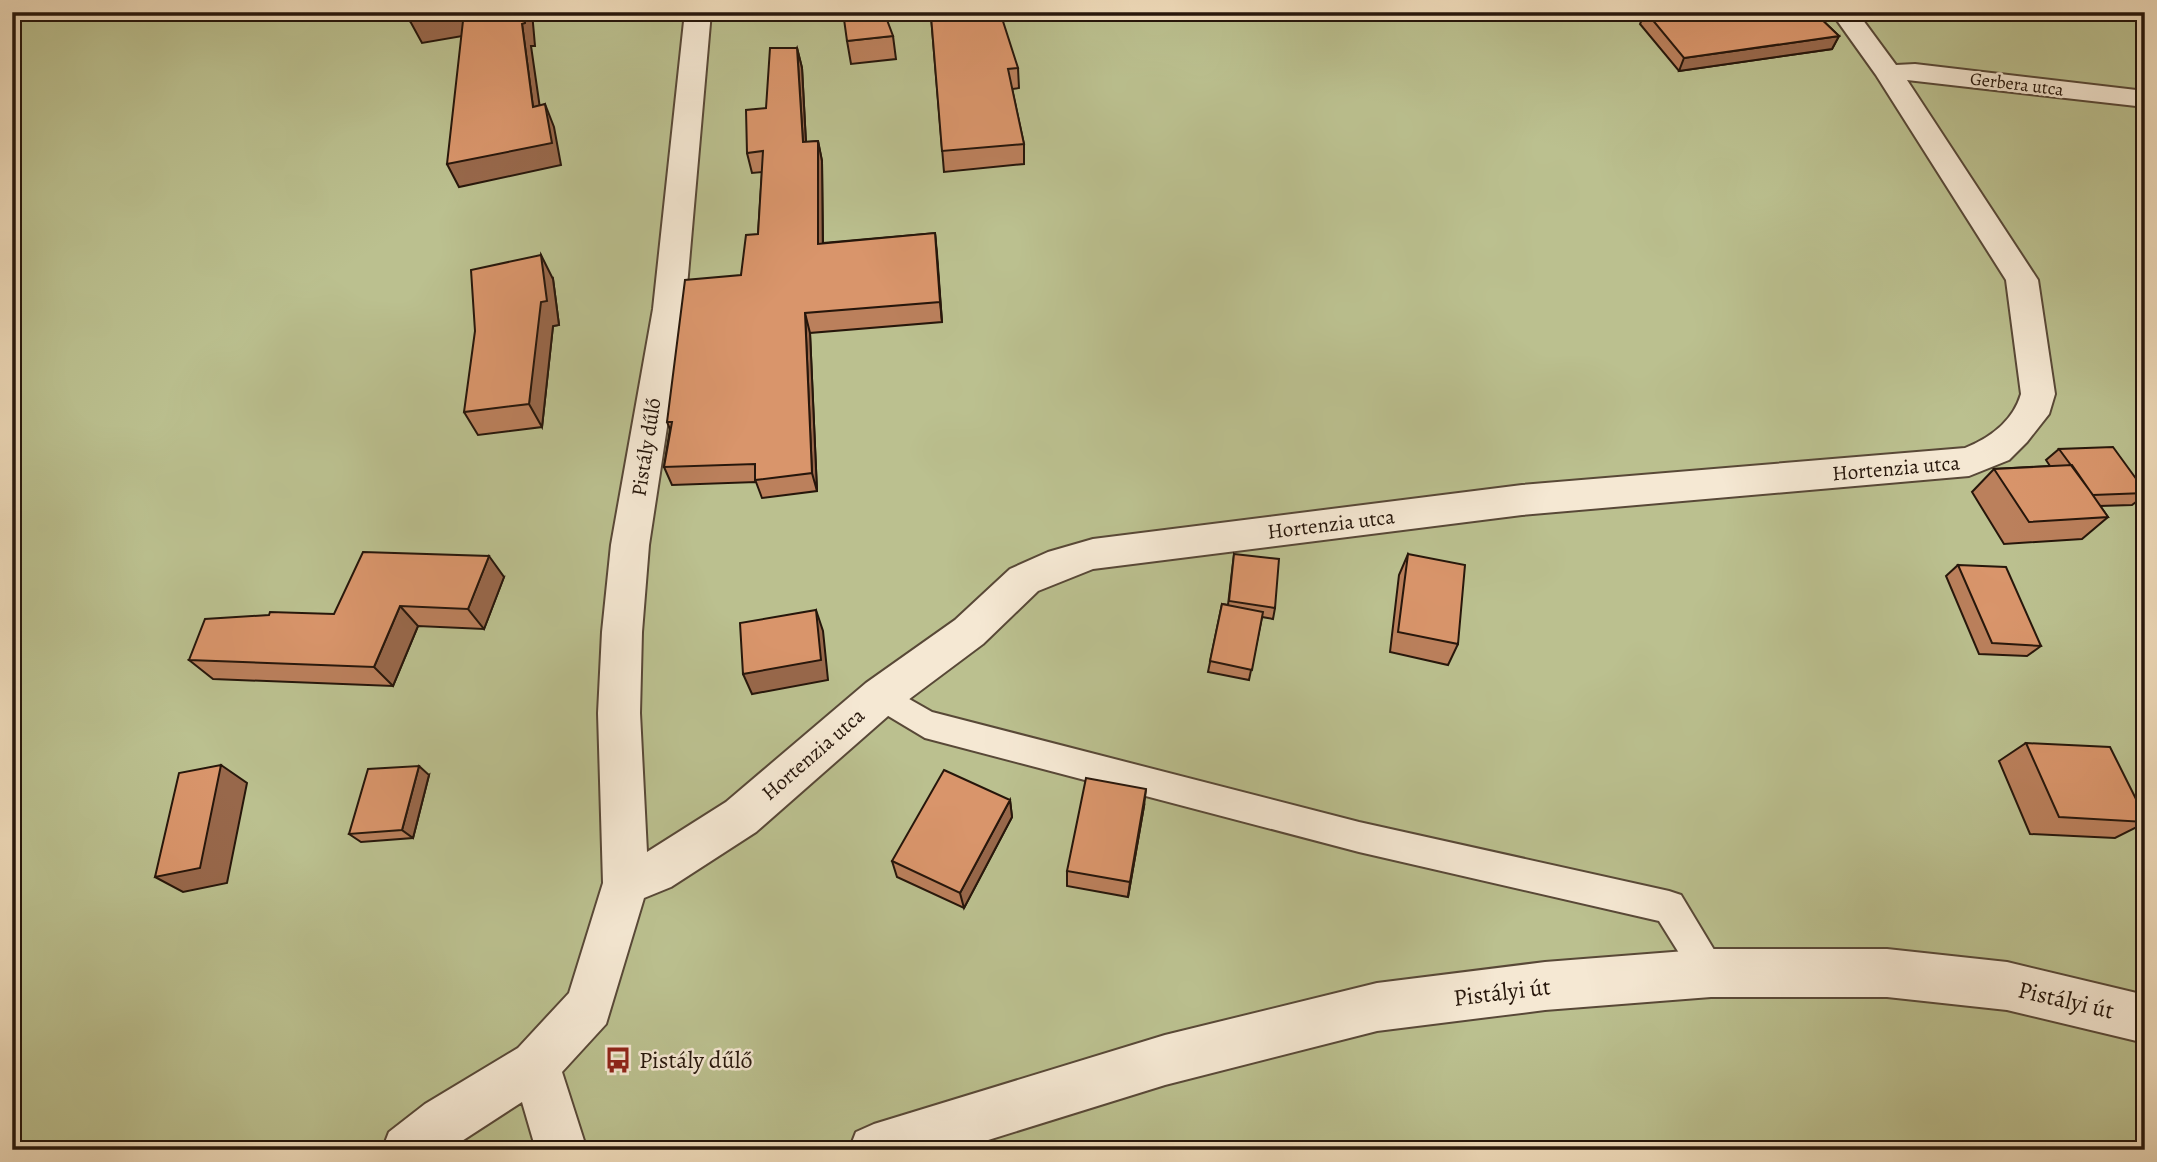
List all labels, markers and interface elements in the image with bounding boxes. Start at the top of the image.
street label: Gerbera utca [1969,66,2066,102]
street label: Pistály dűlő [624,396,668,498]
street label: Hortenzia utca [1831,448,1961,488]
street label: Hortenzia utca [1266,502,1396,546]
street label: Hortenzia utca [755,701,871,807]
street label: Pistályi út [1452,970,1552,1014]
street label: Pistályi út [2015,973,2117,1027]
place label: Pistály dűlő [639,1044,753,1076]
bus stop icon: Pistály dűlő [603,1045,633,1075]

